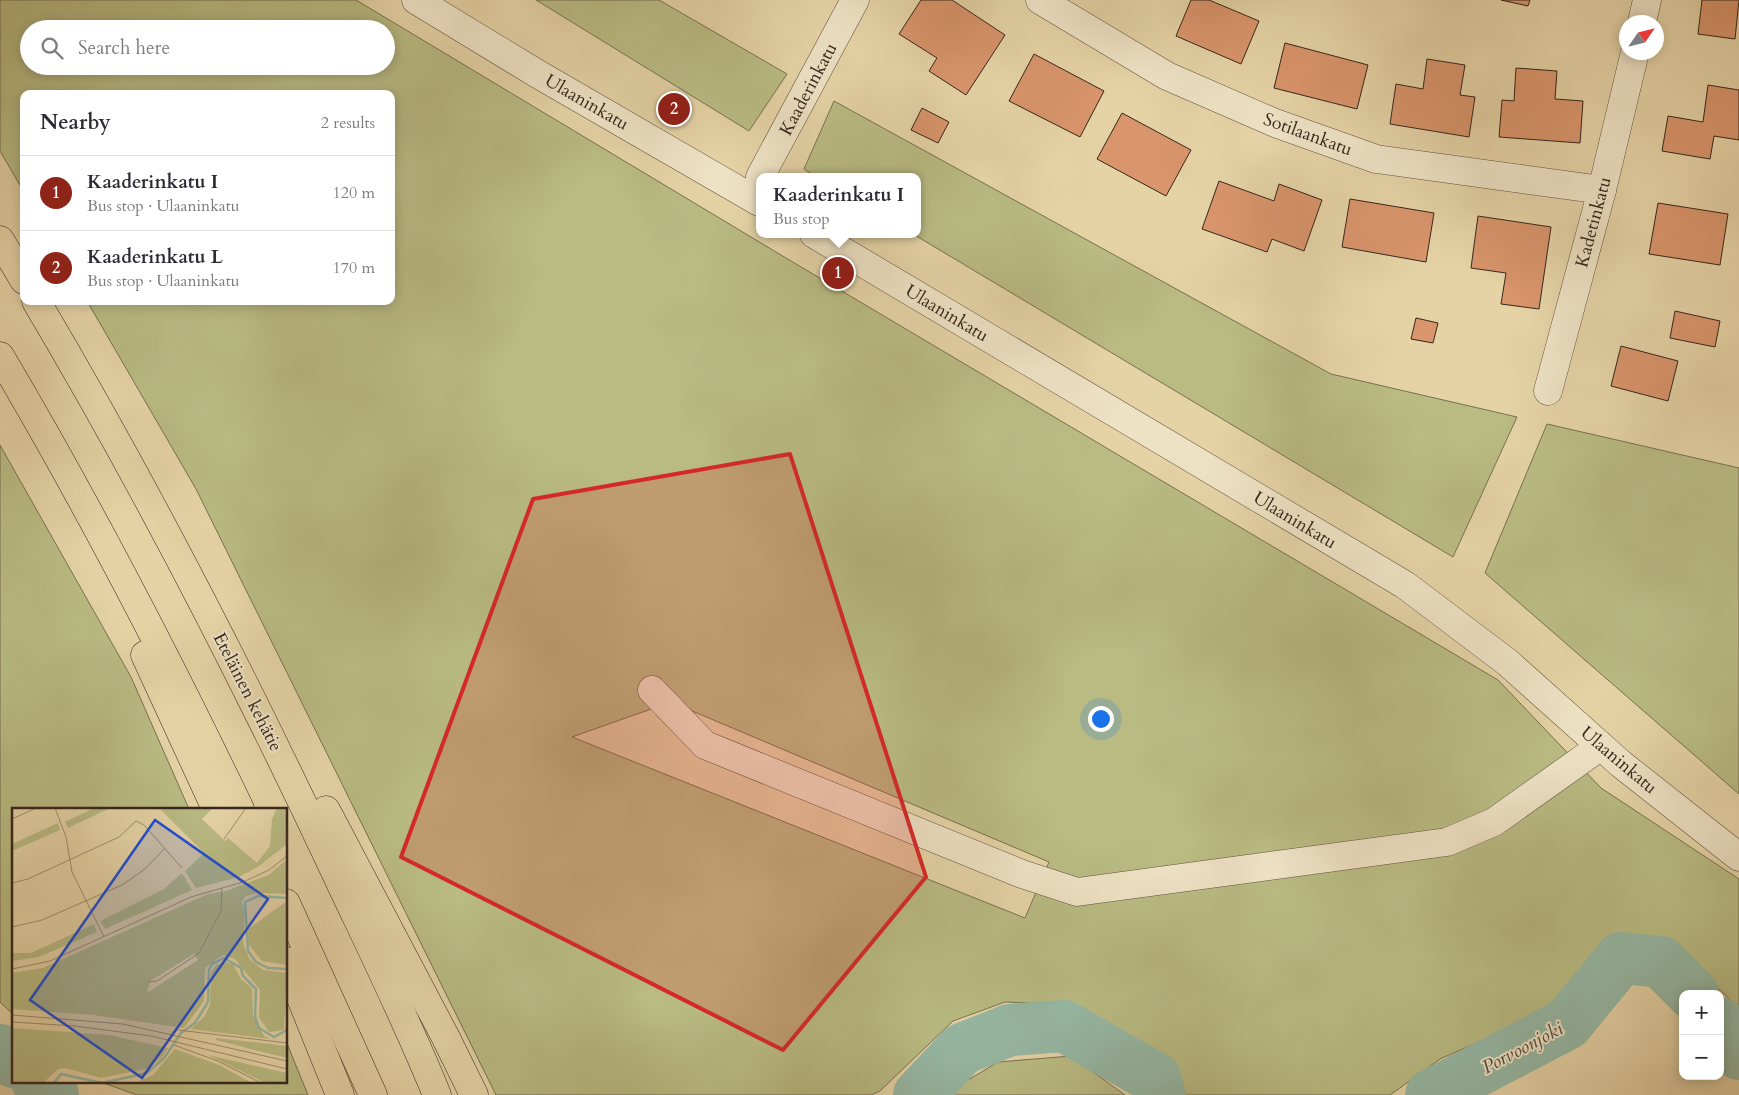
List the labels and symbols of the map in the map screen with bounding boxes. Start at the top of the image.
north arrow [1619,15,1664,60]
street label: Kaaderinkatu [774,38,843,140]
street label: Ulaaninkatu [540,68,634,137]
pin: 2 [658,90,690,128]
street label: Sotilaankatu [1260,107,1356,162]
street label: Kadetinkatu [1569,174,1618,270]
pin: 1 [822,254,854,292]
street label: Ulaaninkatu [900,279,993,348]
street label: Ulaaninkatu [1248,486,1341,555]
street label: Eteläinen kehätie [207,628,288,756]
your location [1088,706,1114,732]
street label: Ulaaninkatu [1575,721,1663,800]
inset map [12,808,288,1082]
water label: Porvoonjoki [1477,1015,1568,1080]

